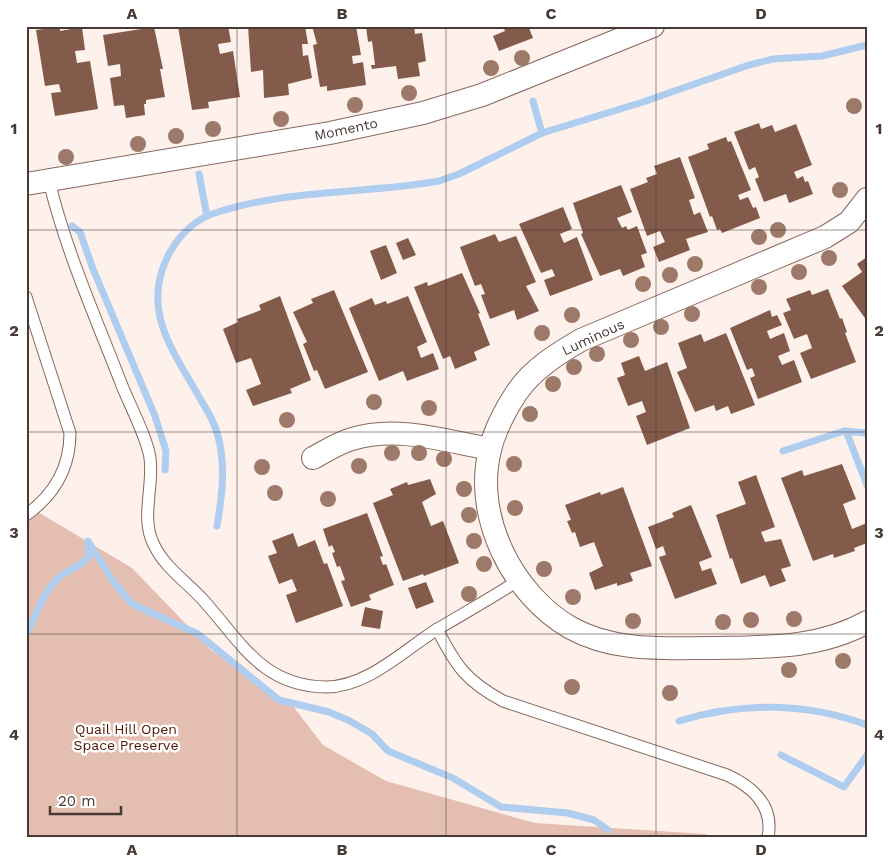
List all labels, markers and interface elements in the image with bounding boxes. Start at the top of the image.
text: A [127,4,138,23]
text: B [337,4,348,23]
text: C [546,4,557,23]
text: D [755,4,767,23]
street label: Momento [313,114,379,144]
text: 1 [11,119,17,138]
text: 1 [876,119,882,138]
street label: Luminous [559,316,627,358]
text: 2 [9,321,19,340]
text: 2 [874,321,884,340]
text: 3 [9,523,19,542]
text: 3 [874,523,884,542]
park label: Quail Hill Open Space Preserve [74,721,178,753]
text: 4 [9,725,19,744]
text: 4 [874,725,884,744]
scale bar [50,783,121,815]
text: 20 m [58,792,96,810]
text: A [127,840,138,859]
text: B [337,840,348,859]
text: C [546,840,557,859]
text: D [755,840,767,859]

